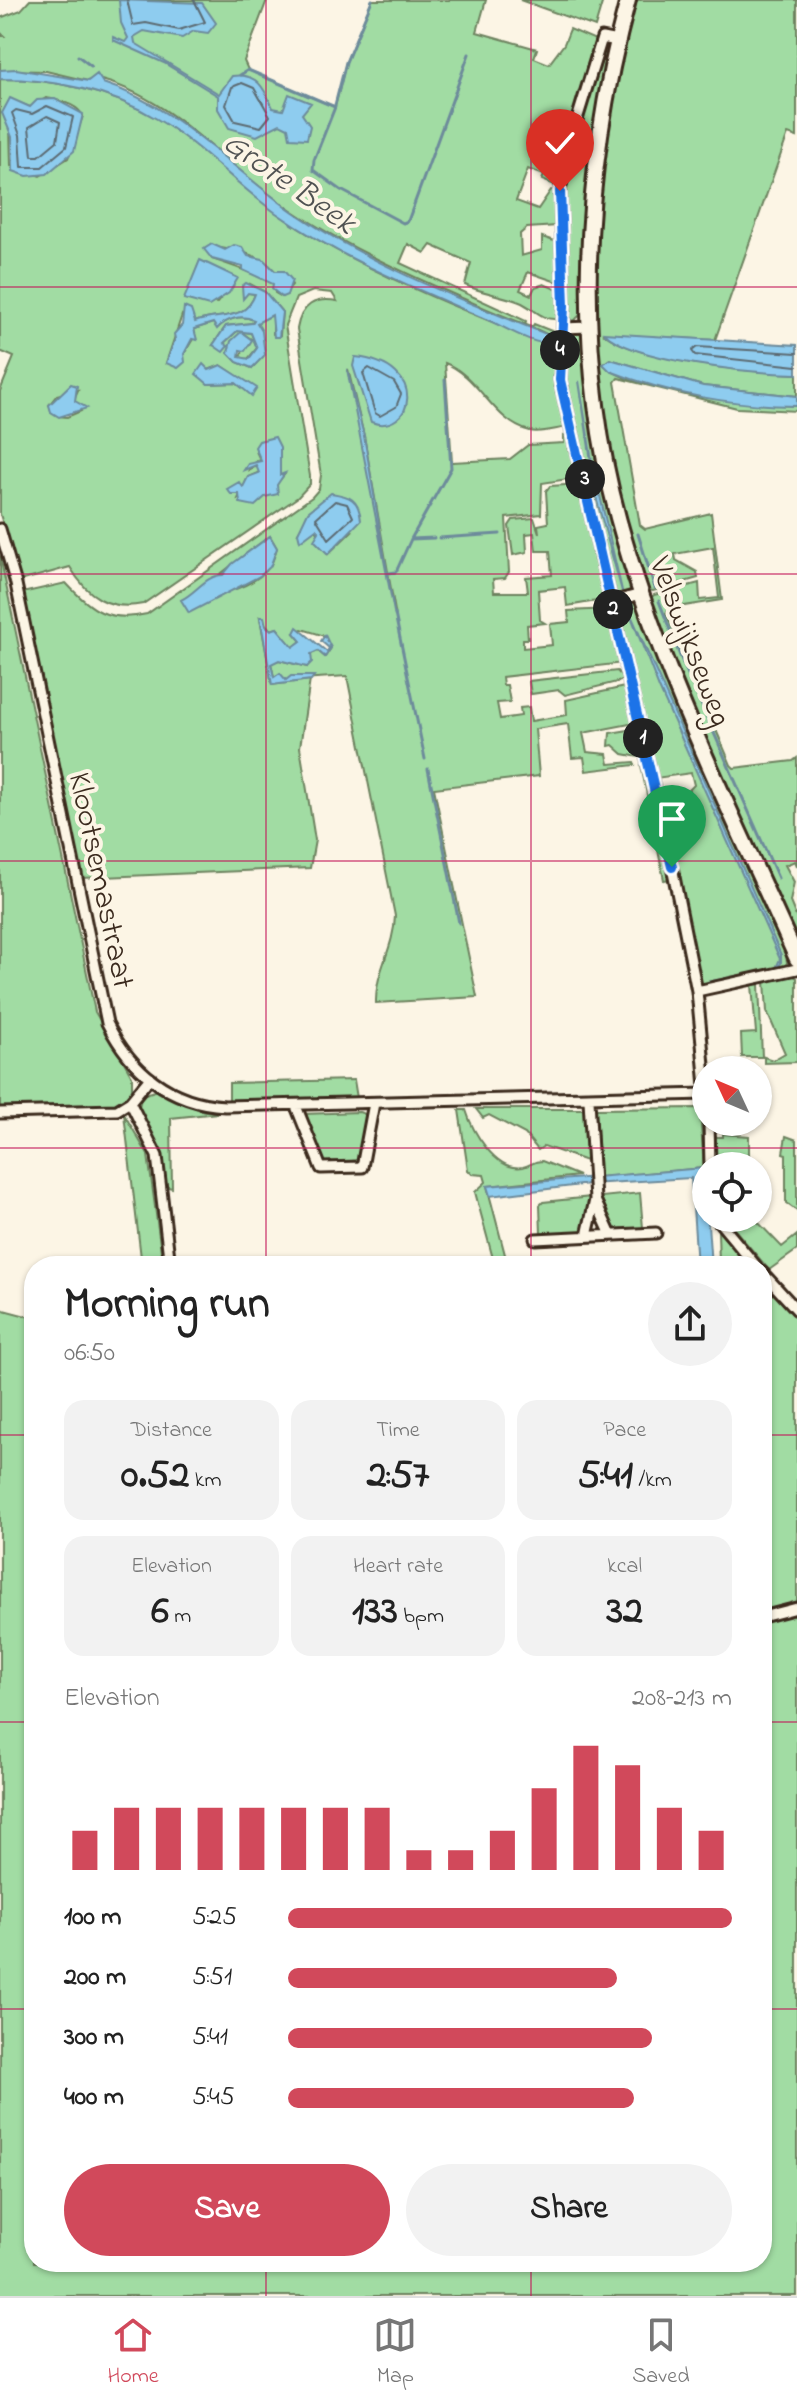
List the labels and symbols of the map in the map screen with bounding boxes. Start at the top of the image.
pin [526,109,594,191]
water label: Grote Beek [212,120,367,250]
pin: 4 [540,330,580,370]
pin: 3 [565,459,605,499]
street label: Velswijkseweg [634,550,743,734]
pin: 2 [593,589,633,629]
pin: 1 [623,718,663,758]
street label: Klootsemastraat [54,768,145,993]
pin [638,785,706,867]
north arrow [692,1056,772,1136]

